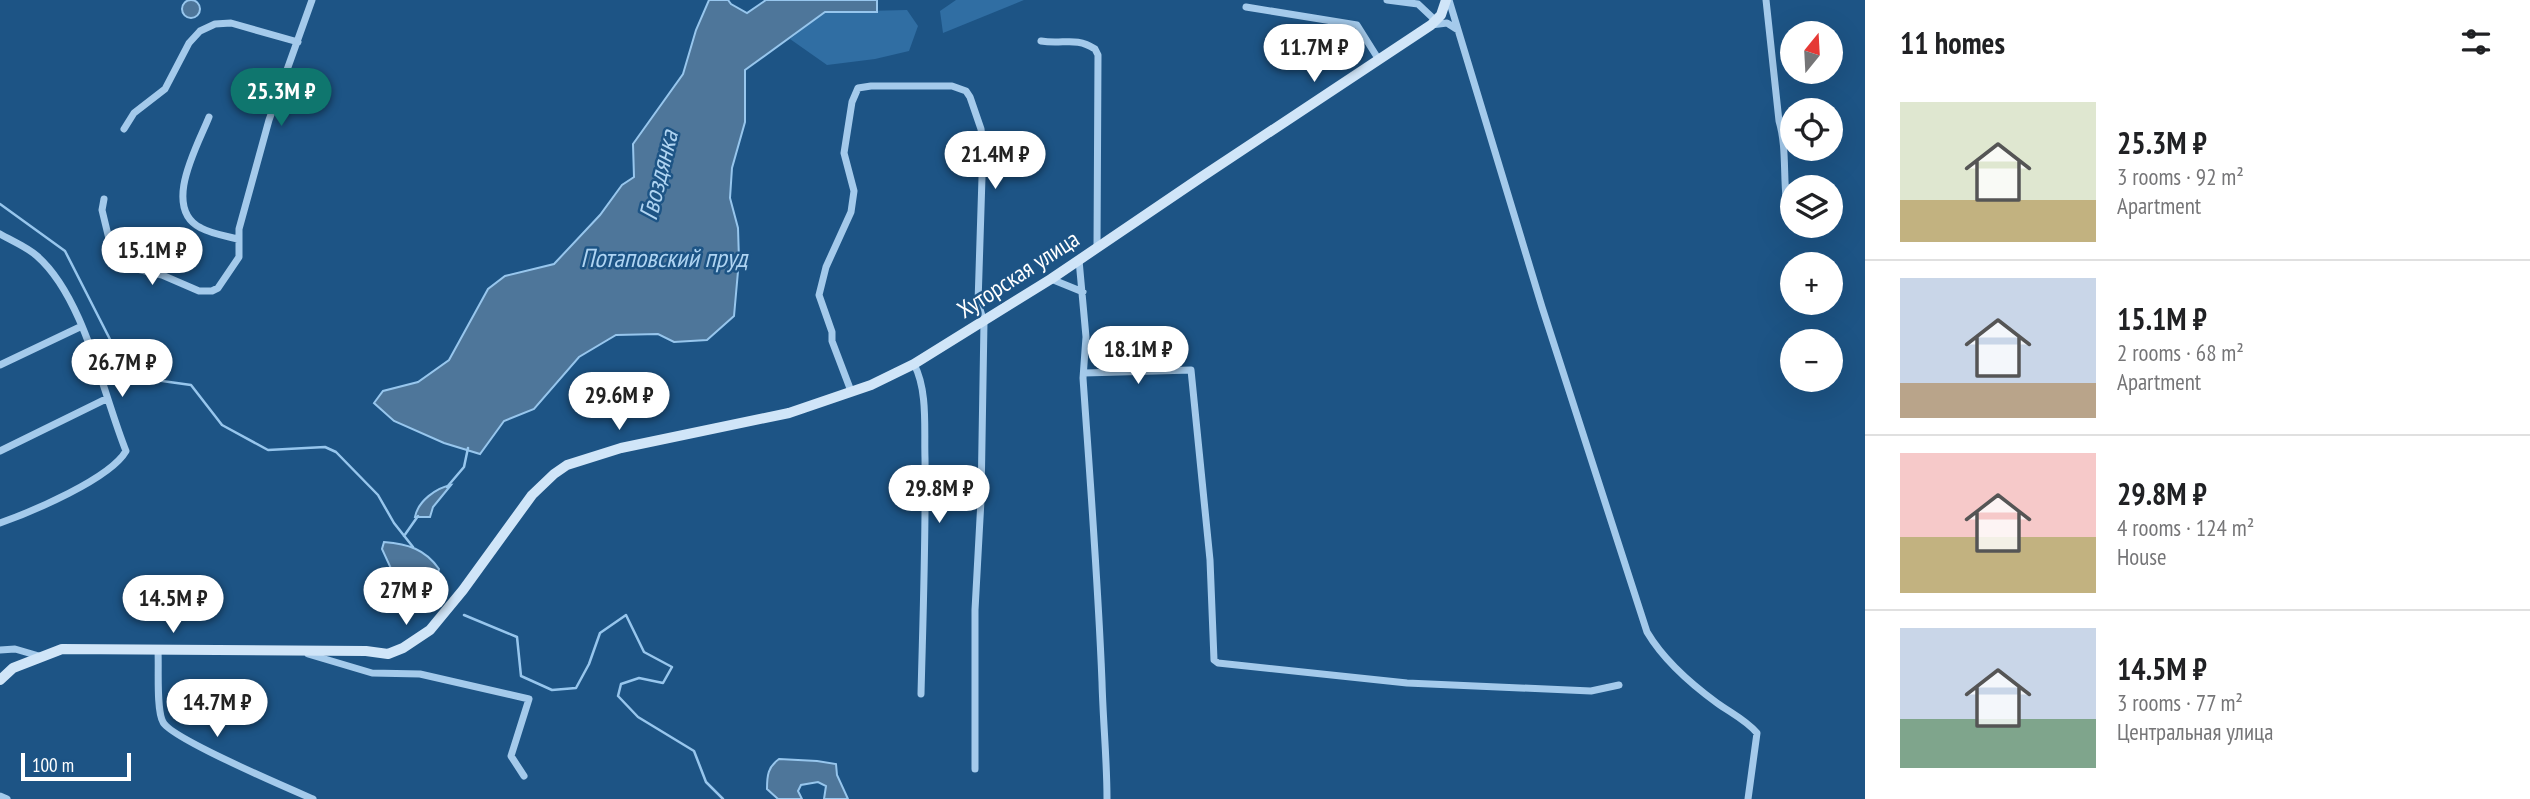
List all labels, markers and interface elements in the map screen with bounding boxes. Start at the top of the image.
north arrow [1780,21,1843,84]
map controls [1780,21,1843,392]
text: 11 homes [1900,23,2005,62]
icon: filters [2457,23,2495,61]
pin: 11.7M ₽ [1249,24,1379,84]
text: 11.7M ₽ [1280,32,1348,61]
pin: 25.3M ₽ [216,68,346,128]
text: 25.3M ₽ [247,76,315,105]
button: locate [1780,98,1843,161]
text: 25.3M ₽ [2117,123,2207,162]
water label: Гвоздянка [631,125,685,223]
icon: home [1956,130,2040,214]
pin: 21.4M ₽ [930,132,1060,191]
text: 21.4M ₽ [961,139,1029,168]
text: 3 rooms · 92 m² [2117,162,2244,191]
button: layers [1780,175,1843,238]
text: Apartment [2117,191,2201,220]
street label: Хуторская улица [951,223,1085,325]
pin: 15.1M ₽ [87,228,217,287]
text: 15.1M ₽ [118,235,186,264]
water label: Потаповский пруд [581,241,749,274]
button: + [1780,252,1843,315]
text: 15.1M ₽ [2117,299,2207,338]
icon: home [1956,306,2040,390]
pin: 18.1M ₽ [1073,326,1203,386]
button: − [1780,329,1843,392]
text: 18.1M ₽ [1104,334,1172,363]
text: 2 rooms · 68 m² [2117,338,2244,367]
pin: 26.7M ₽ [57,340,187,399]
text: 26.7M ₽ [88,347,156,376]
text: Apartment [2117,367,2201,396]
pin: 29.6M ₽ [554,372,684,432]
text: 29.6M ₽ [585,380,653,409]
pin: 29.8M ₽ [874,466,1004,525]
text: 29.8M ₽ [905,473,973,502]
text: 29.8M ₽ [2117,474,2207,513]
icon: home [1956,481,2040,565]
text: 4 rooms · 124 m² [2117,513,2254,542]
text: House [2117,542,2167,571]
pin: 27M ₽ [357,568,455,627]
text: 27M ₽ [380,575,432,604]
pin: 14.5M ₽ [108,576,238,635]
text: 14.5M ₽ [139,583,207,612]
text: 14.5M ₽ [2117,649,2207,688]
icon: home [1956,656,2040,740]
pin: 14.7M ₽ [152,680,282,739]
text: 14.7M ₽ [183,687,251,716]
text: 3 rooms · 77 m² [2117,688,2243,717]
text: Центральная улица [2117,717,2273,746]
scale bar [21,750,131,782]
text: 100 m [32,753,74,777]

